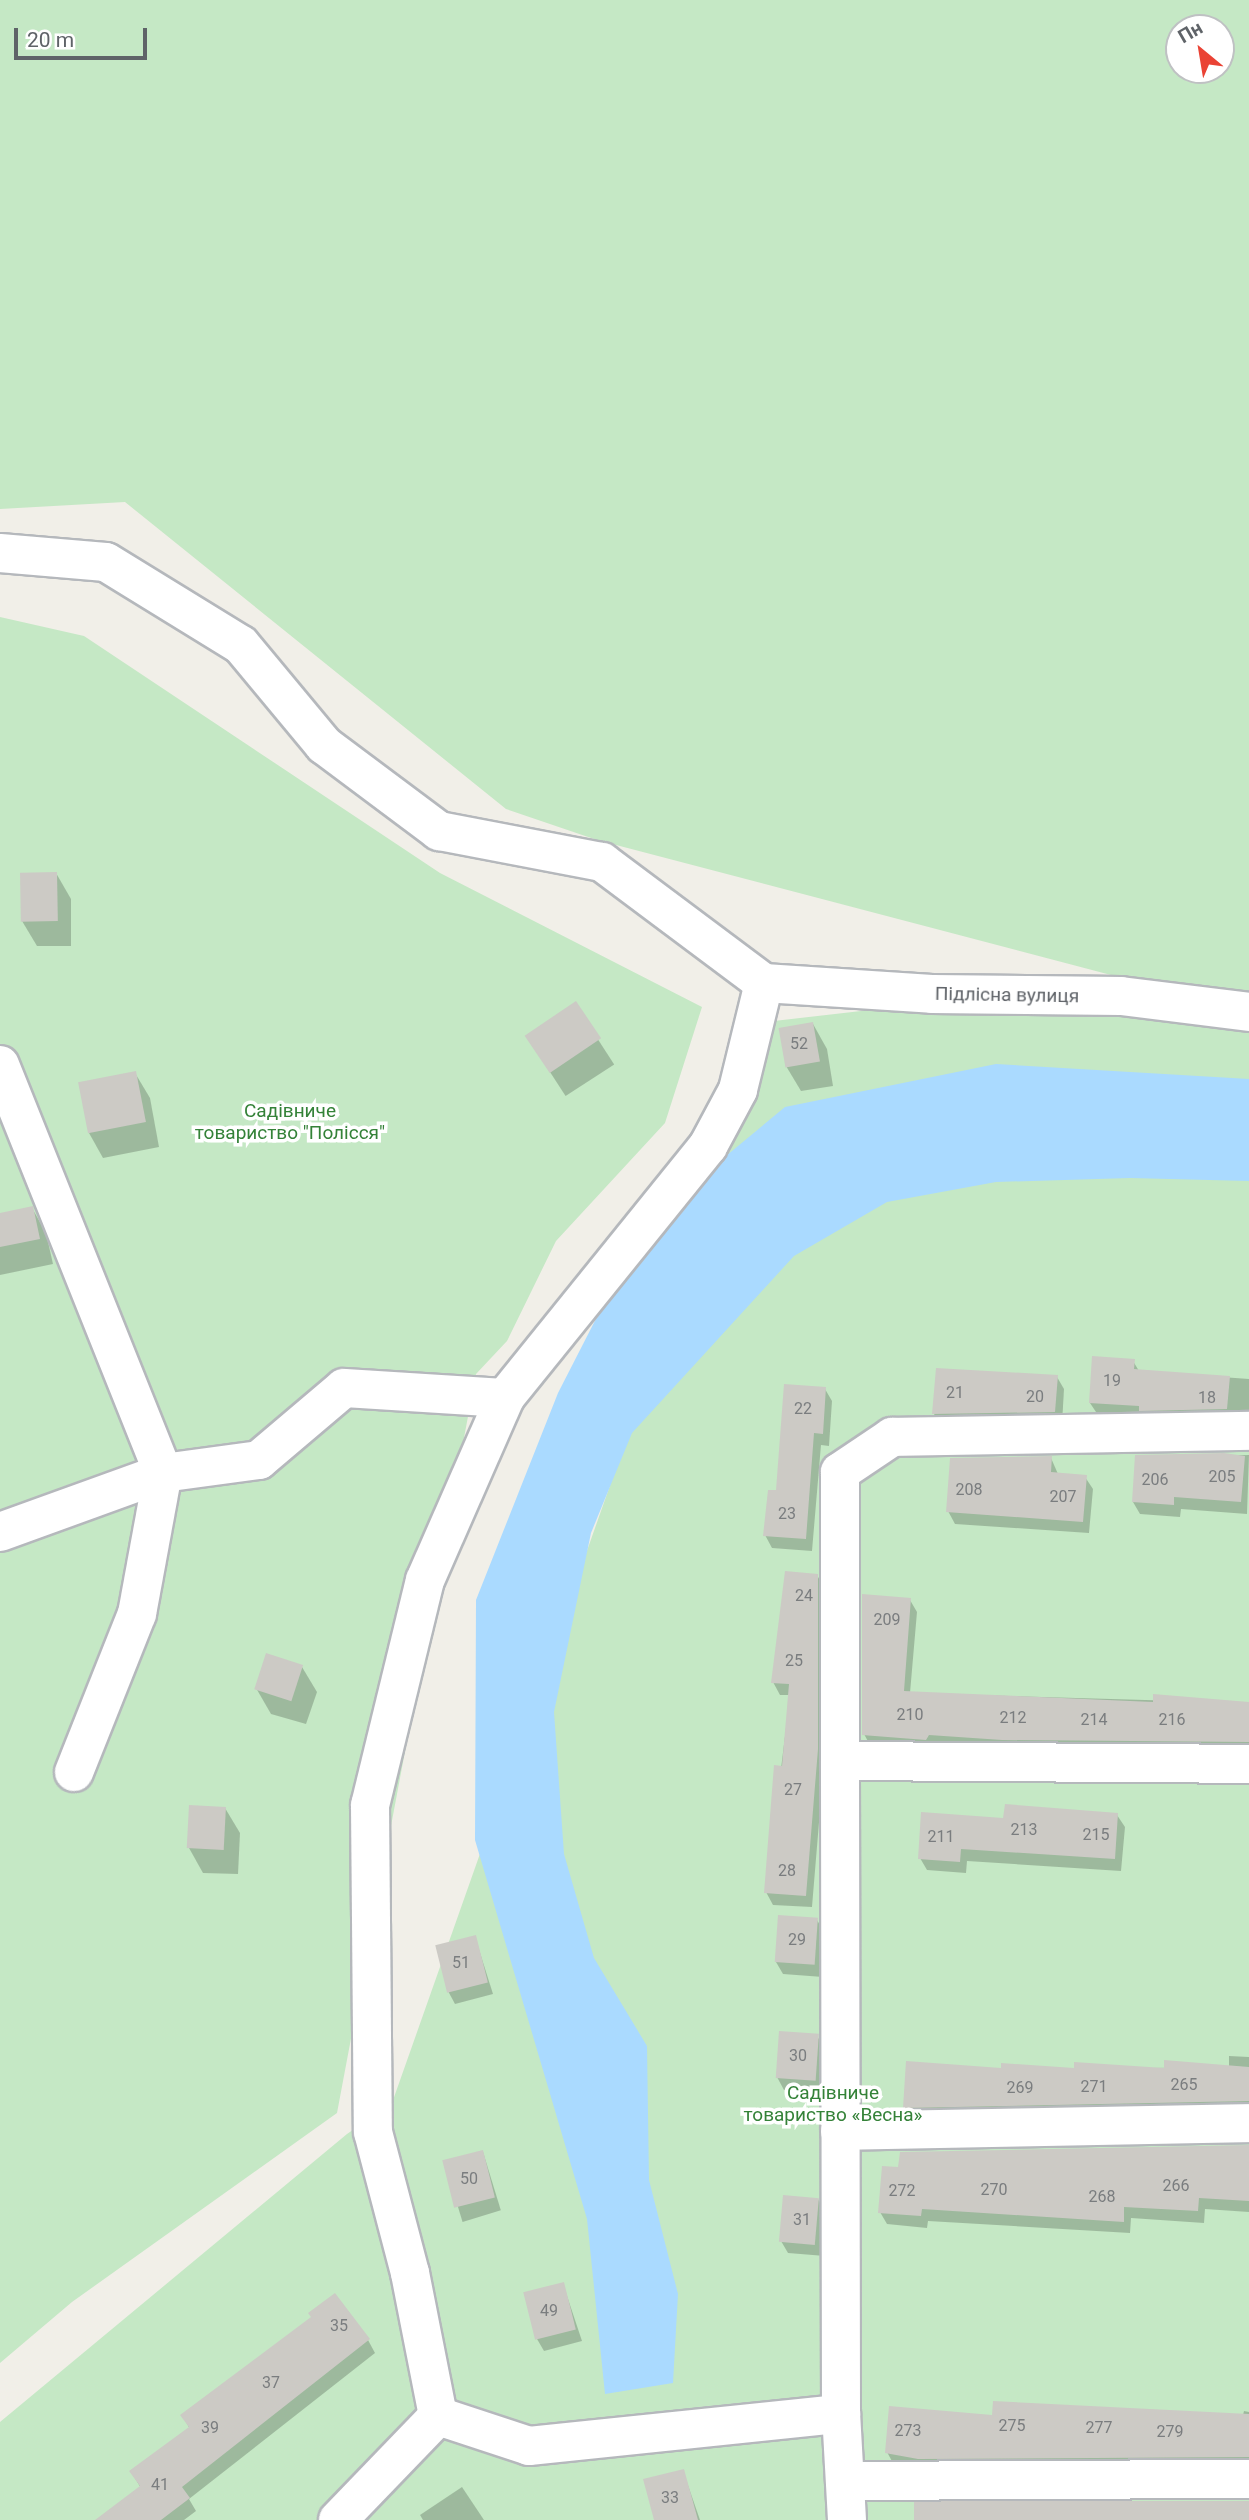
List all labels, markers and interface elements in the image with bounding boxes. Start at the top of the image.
scale bar [18,14,150,58]
north arrow [1165,14,1235,84]
text: Пн [1174,16,1206,48]
text: 20 m [27,28,74,52]
street label: Підлісна вулиця [935,982,1079,1008]
house number: 52 [790,1034,808,1054]
park label: Садівниче товариство "Полісся" [195,1100,385,1144]
house number: 19 [1103,1371,1121,1391]
house number: 21 [946,1383,964,1403]
house number: 20 [1026,1387,1044,1407]
house number: 18 [1198,1388,1216,1408]
house number: 22 [794,1399,812,1419]
house number: 205 [1209,1467,1235,1487]
house number: 206 [1142,1470,1168,1490]
house number: 208 [956,1480,982,1500]
house number: 207 [1050,1487,1076,1507]
house number: 23 [778,1504,796,1524]
house number: 24 [795,1586,813,1606]
house number: 209 [874,1610,900,1630]
house number: 25 [785,1651,803,1671]
house number: 210 [897,1705,923,1725]
house number: 212 [1000,1708,1026,1728]
house number: 214 [1081,1710,1107,1730]
house number: 216 [1159,1710,1185,1730]
house number: 27 [784,1780,802,1800]
house number: 213 [1011,1820,1037,1840]
house number: 215 [1083,1825,1109,1845]
house number: 211 [928,1827,954,1847]
house number: 28 [778,1861,796,1881]
house number: 29 [788,1930,806,1950]
house number: 51 [452,1953,470,1973]
house number: 30 [789,2046,807,2066]
house number: 265 [1171,2075,1197,2095]
house number: 271 [1081,2077,1107,2097]
house number: 269 [1007,2078,1033,2098]
park label: Садівниче товариство «Весна» [744,2082,922,2126]
house number: 50 [460,2169,478,2189]
house number: 266 [1163,2176,1189,2196]
house number: 270 [981,2180,1007,2200]
house number: 272 [889,2181,915,2201]
house number: 268 [1089,2187,1115,2207]
house number: 31 [793,2210,811,2230]
house number: 49 [540,2301,558,2321]
house number: 35 [330,2316,348,2336]
house number: 37 [262,2373,280,2393]
house number: 275 [999,2416,1025,2436]
house number: 39 [201,2418,219,2438]
house number: 277 [1086,2418,1112,2438]
house number: 273 [895,2421,921,2441]
house number: 279 [1157,2422,1183,2442]
house number: 41 [151,2475,169,2495]
house number: 33 [661,2488,679,2508]

